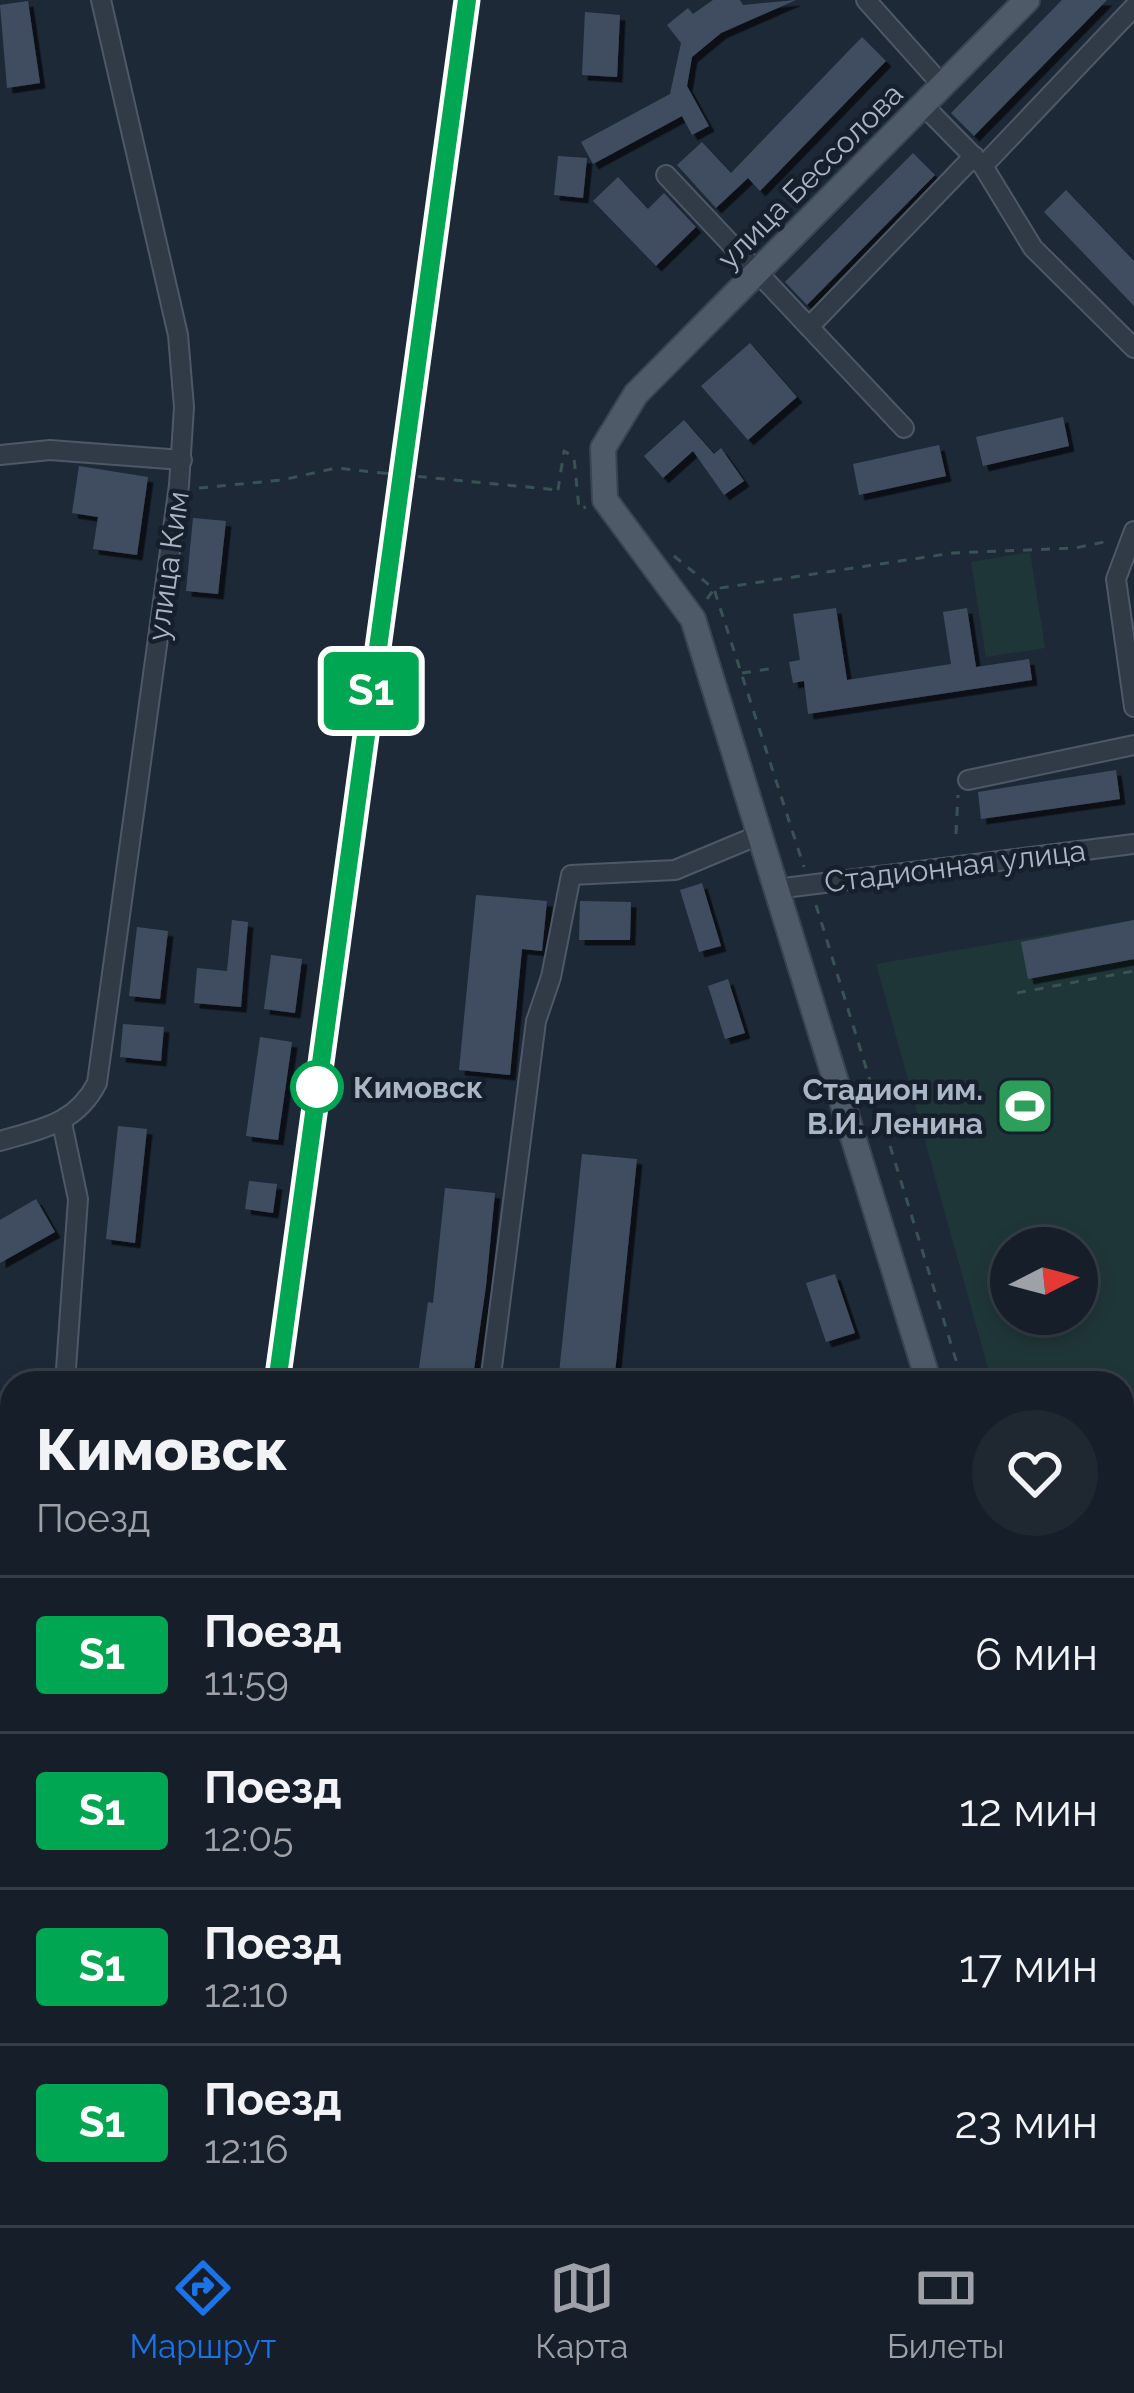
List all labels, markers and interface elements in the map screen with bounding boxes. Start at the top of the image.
street label: улица Бессолова [710,76,910,276]
street label: улица Ким [140,489,196,643]
line badge: S1 [317,652,425,730]
text: S1 [348,666,394,715]
street label: Стадионная улица [822,833,1088,899]
marker: Кимовск [292,1062,342,1112]
place label: Кимовск [353,1070,483,1105]
place label: Стадион им. В.И. Ленина [802,1072,983,1141]
sports icon: Стадион им. В.И. Ленина [994,1075,1056,1137]
north arrow [990,1227,1098,1335]
map controls [990,1227,1098,1335]
button: heart [972,1410,1098,1536]
text: Кимовск [36,1416,288,1483]
text: Поезд [36,1495,150,1541]
text: Поезд [204,1605,342,1658]
text: 6 мин [975,1628,1098,1681]
text: S1 [79,1630,125,1679]
text: 11:59 [204,1658,289,1704]
text: Поезд [204,1761,342,1814]
text: 12 мин [959,1784,1098,1837]
text: S1 [79,1786,125,1835]
text: 12:05 [204,1814,293,1860]
text: Поезд [204,1917,342,1970]
text: 17 мин [959,1940,1098,1993]
text: S1 [79,1942,125,1991]
text: 12:10 [204,1970,289,2016]
text: Поезд [204,2073,342,2126]
text: 23 мин [955,2096,1098,2149]
text: S1 [79,2098,125,2147]
text: 12:16 [204,2126,289,2172]
tab: Маршрут [129,2255,276,2366]
tab: Карта [535,2255,628,2366]
tab: Билеты [887,2255,1005,2366]

